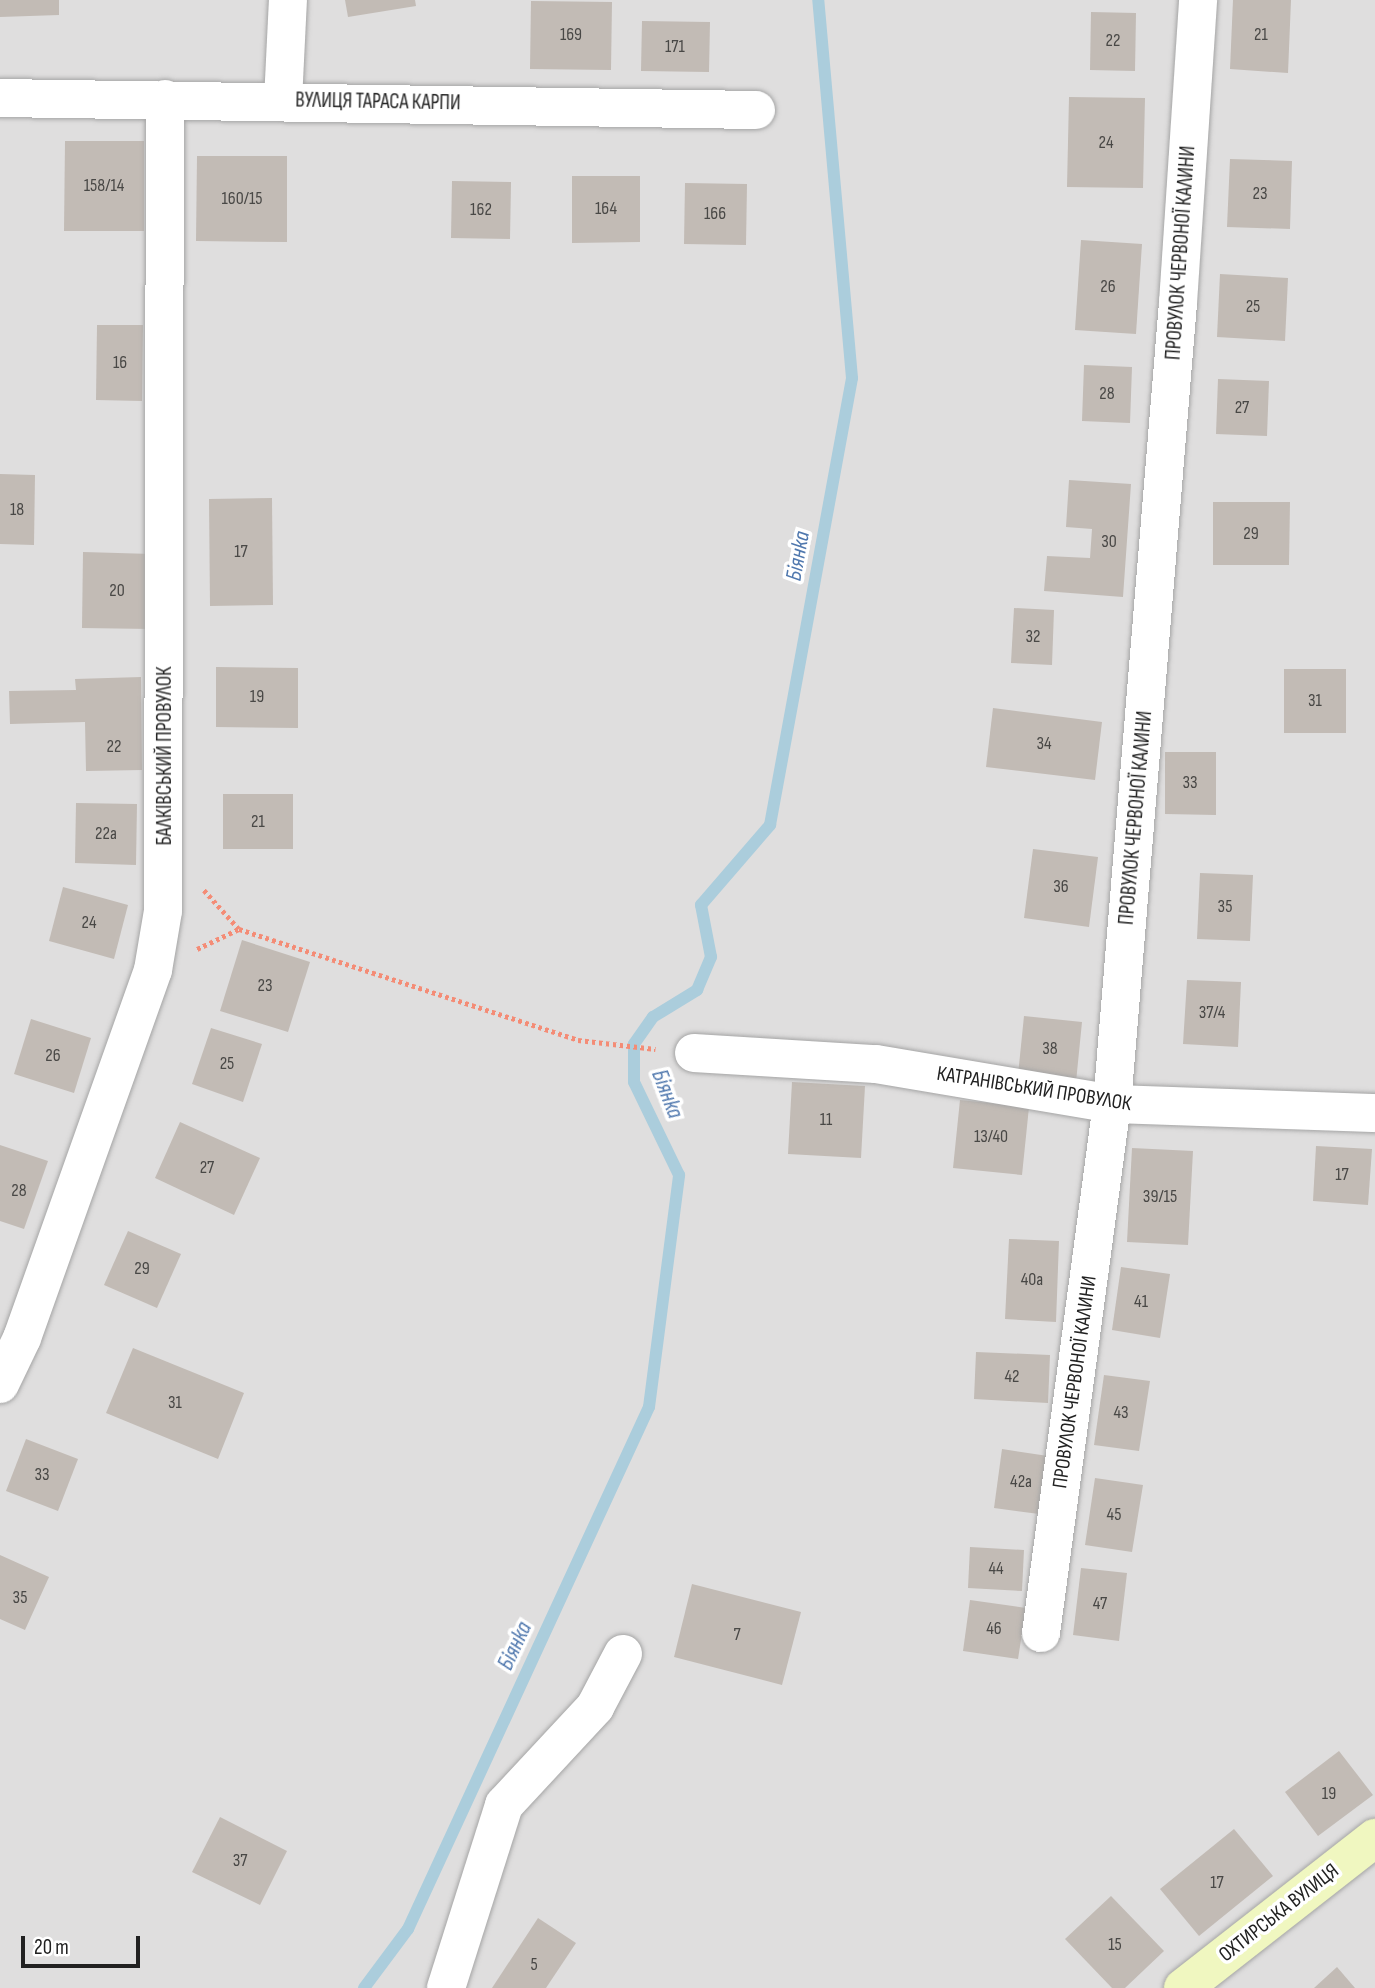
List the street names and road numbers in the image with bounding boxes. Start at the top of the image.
street label: ВУЛИЦЯ ТАРАСА КАРПИ [295,88,461,116]
street label: ПРОВУЛОК ЧЕРВОНОЇ КАЛИНИ [1161,145,1201,361]
street label: БАЛКІВСЬКИЙ ПРОВУЛОК [152,667,178,845]
street label: ПРОВУЛОК ЧЕРВОНОЇ КАЛИНИ [1114,710,1158,926]
street label: КАТРАНІВСЬКИЙ ПРОВУЛОК [935,1061,1133,1117]
street label: ПРОВУЛОК ЧЕРВОНОЇ КАЛИНИ [1048,1274,1102,1490]
street label: ОХТИРСЬКА ВУЛИЦЯ [1214,1858,1344,1968]

